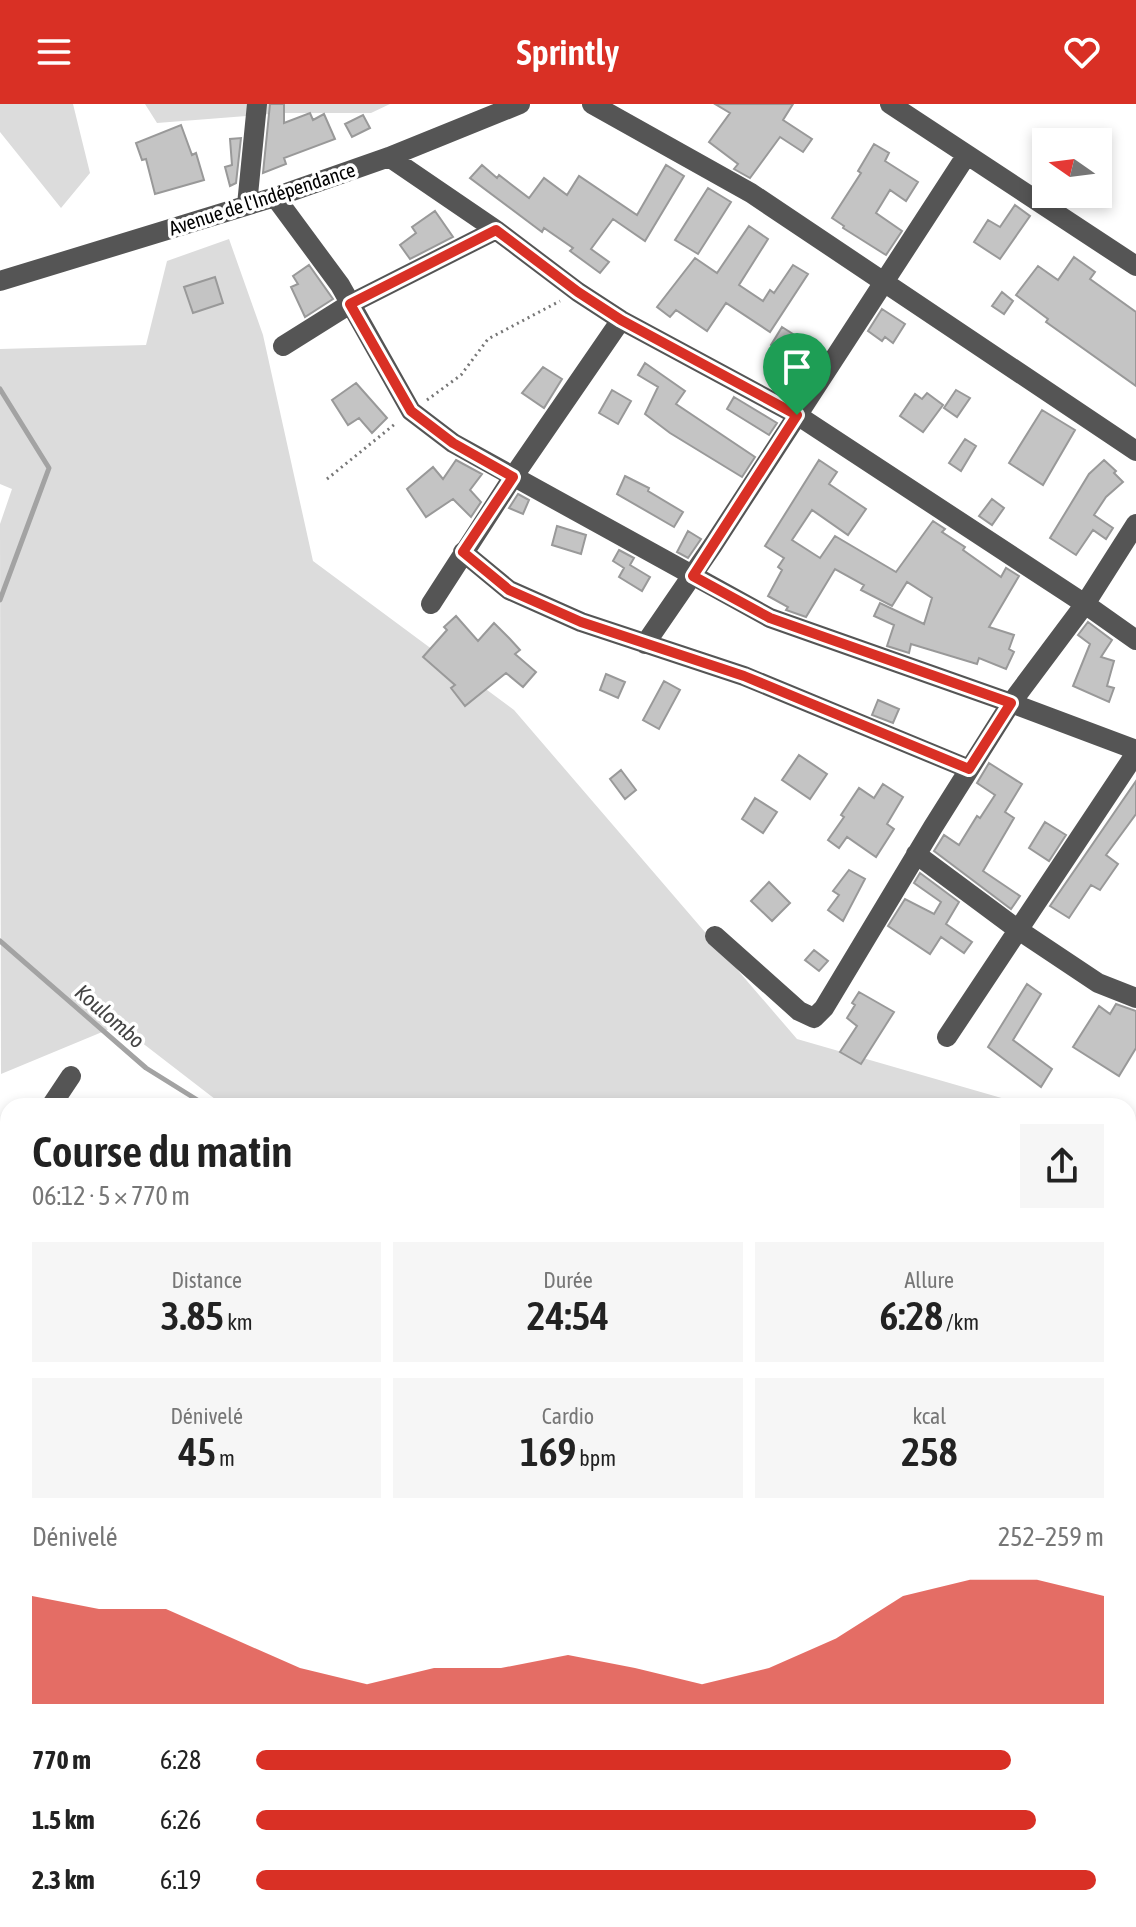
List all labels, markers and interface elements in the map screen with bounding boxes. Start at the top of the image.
icon: menu [32,30,76,74]
icon: heart [1060,30,1104,74]
text: Sprintly [517,31,619,73]
north arrow [1032,128,1112,208]
map controls [1032,128,1112,208]
street label: Avenue de l'Indépendance [166,158,358,240]
pin [763,333,831,415]
icon: arrive [775,345,819,389]
water label: Koulombo [70,979,150,1053]
button: share [1020,1124,1104,1208]
text: Course du matin [32,1126,293,1176]
text: 06:12 · 5 × 770 m [32,1181,190,1211]
text: Distance [171,1267,242,1293]
text: Durée [543,1267,593,1293]
text: Allure [905,1267,954,1293]
text: 3.85 [161,1293,224,1338]
text: 24:54 [527,1293,609,1338]
text: 6:28 [880,1293,943,1338]
text: km [224,1309,253,1335]
text: /km [943,1309,979,1335]
text: Dénivelé [170,1403,243,1429]
text: Cardio [542,1403,594,1429]
text: kcal [913,1403,946,1429]
text: 45 [178,1429,216,1474]
text: 169 [520,1429,576,1474]
text: 258 [901,1429,958,1474]
text: m [216,1445,235,1471]
text: bpm [576,1445,616,1471]
text: Dénivelé [32,1522,118,1552]
text: 252–259 m [998,1522,1104,1552]
text: 770 m [32,1745,91,1775]
text: 6:28 [160,1745,201,1775]
text: 1.5 km [32,1805,95,1835]
text: 6:26 [160,1805,201,1835]
text: 2.3 km [32,1865,95,1895]
text: 6:19 [160,1865,201,1895]

